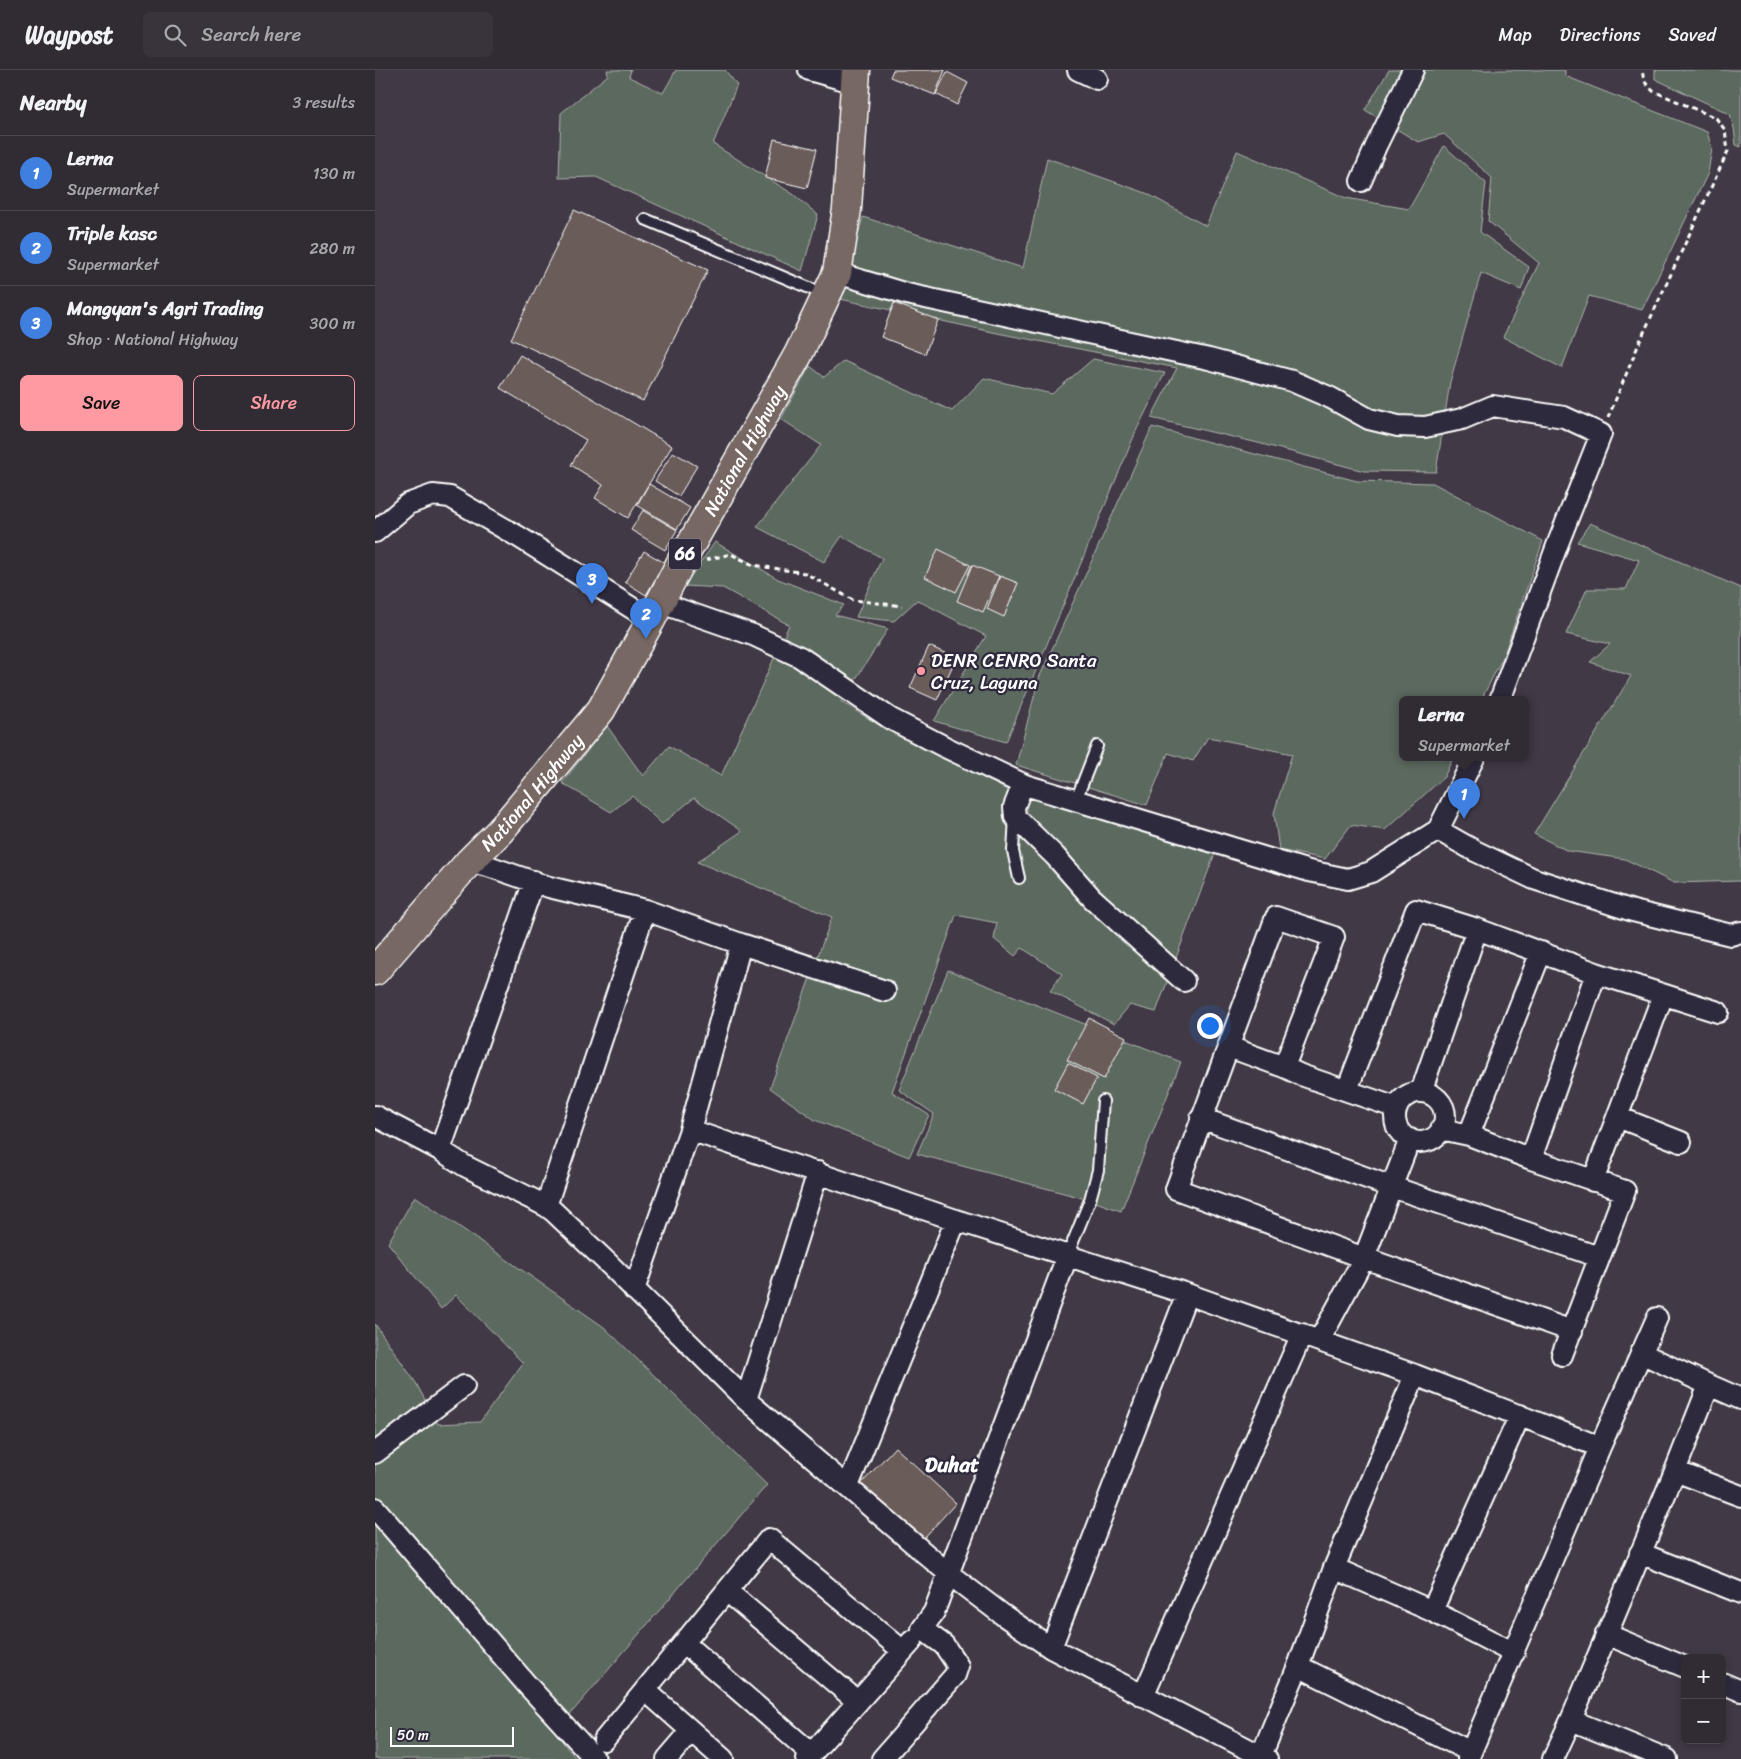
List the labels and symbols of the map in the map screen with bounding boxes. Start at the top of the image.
street label: National Highway [694,378,795,522]
road number: 66 [669,538,701,569]
pin: 3 [576,563,608,604]
pin: 2 [630,598,662,639]
place label: DENR CENRO Santa Cruz, Laguna [931,644,1097,699]
marker: DENR CENRO Santa Cruz, Laguna [915,665,927,677]
street label: National Highway [472,725,592,859]
pin: 1 [1448,778,1480,819]
your location [1197,1013,1223,1039]
district label: Duhat [925,1446,980,1484]
scale bar [390,1724,514,1747]

